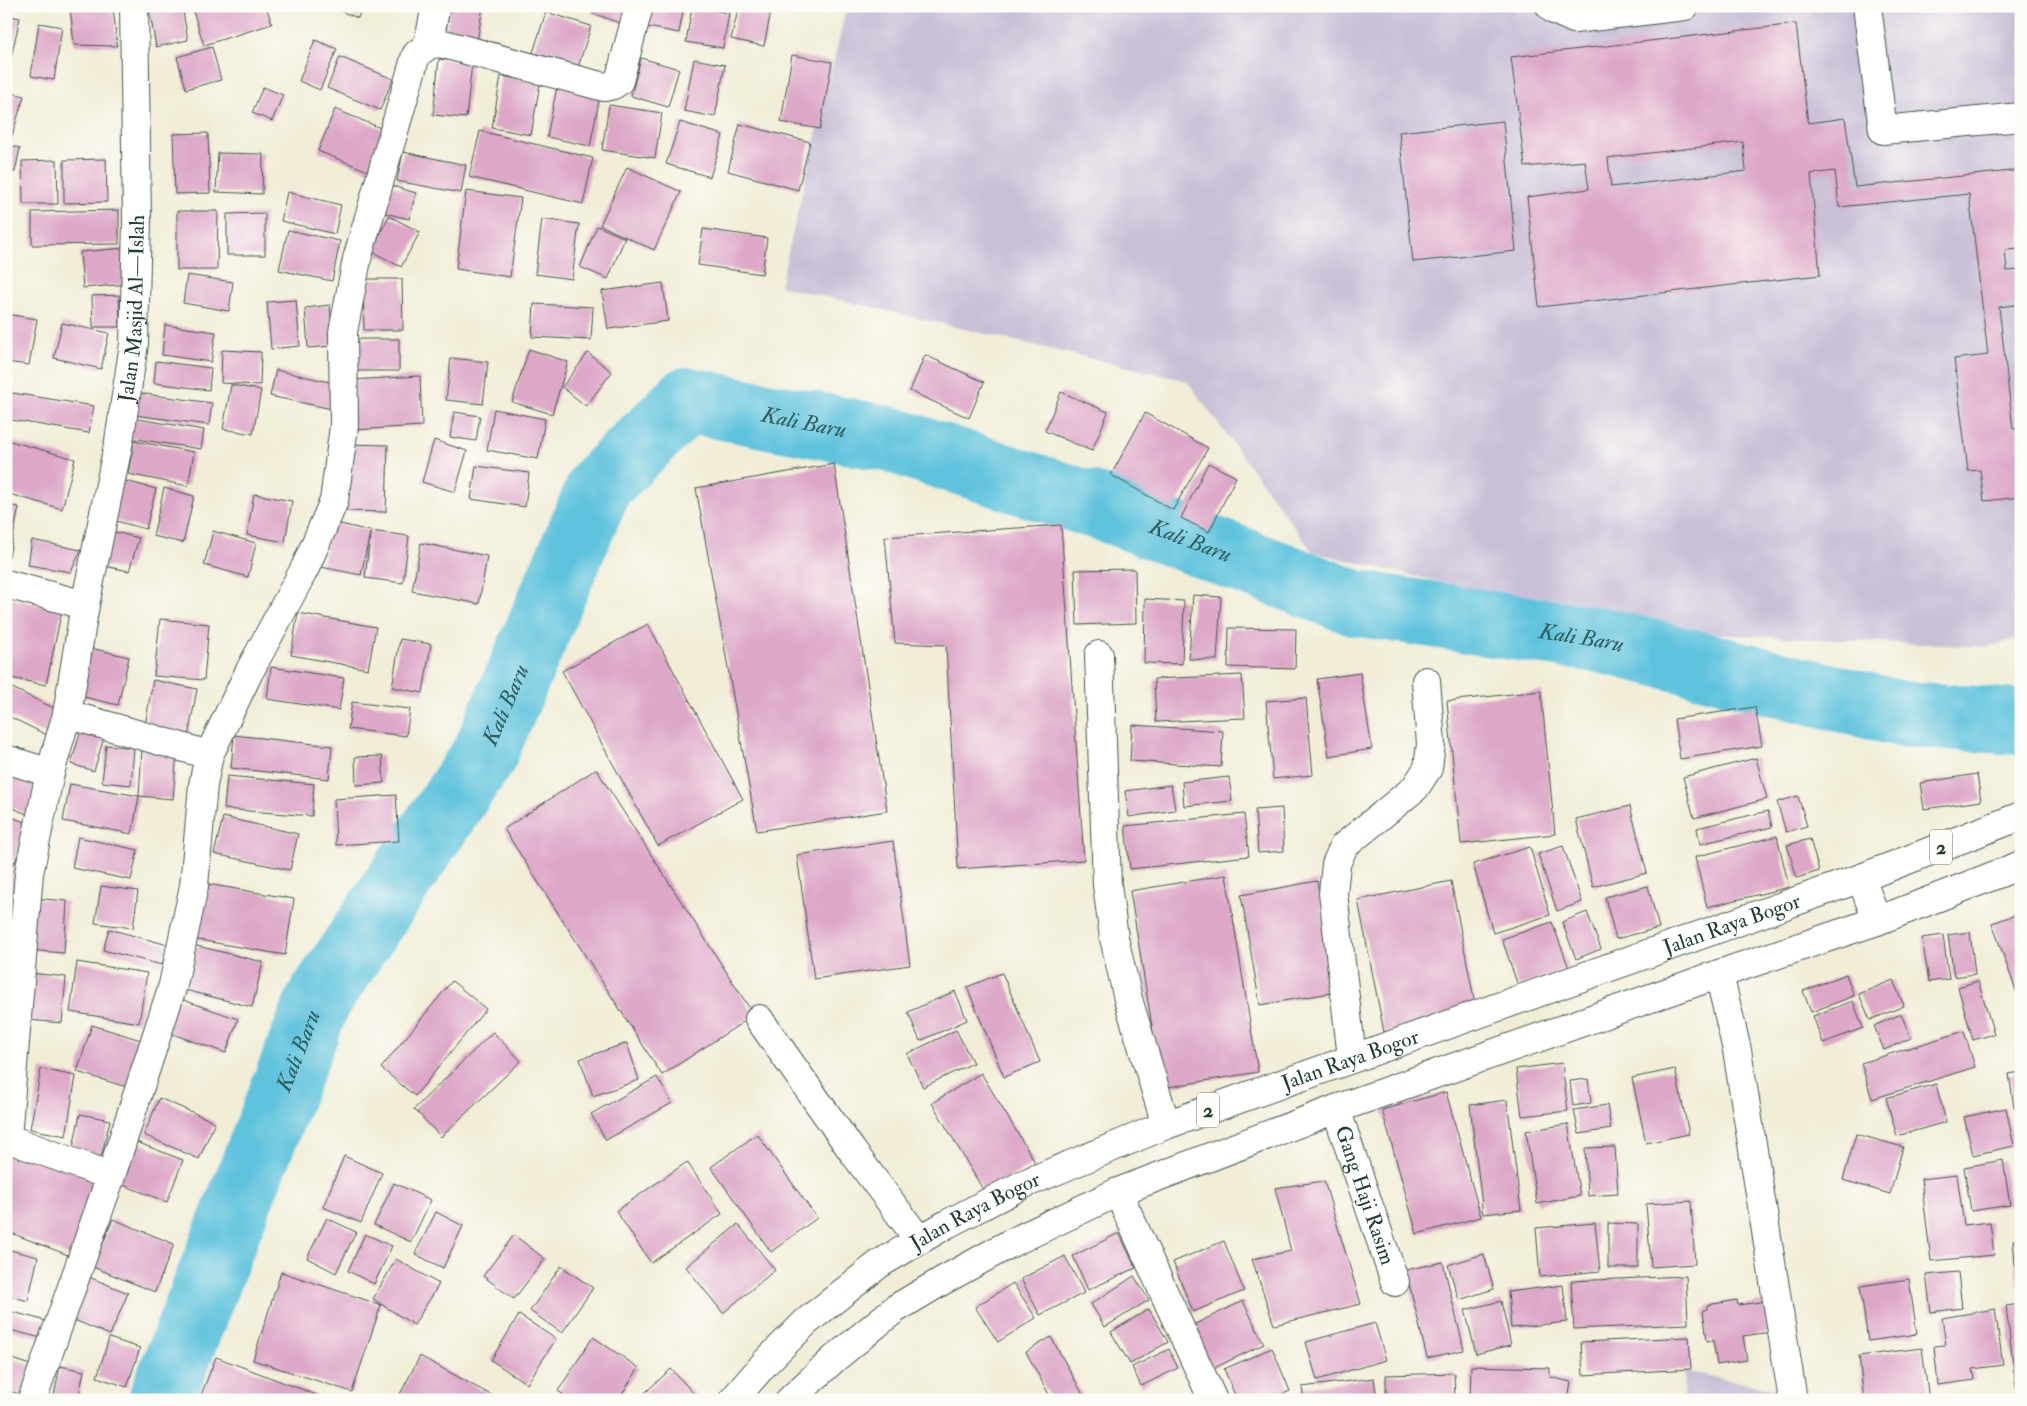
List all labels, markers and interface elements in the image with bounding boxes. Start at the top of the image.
street label: Jalan Masjid Al—Islah [112,214,151,405]
water label: Kali Baru [758,401,848,444]
water label: Kali Baru [1145,512,1235,569]
water label: Kali Baru [1536,617,1627,659]
water label: Kali Baru [475,660,535,751]
road number: 2 [1930,830,1952,864]
street label: Jalan Raya Bogor [1659,887,1804,961]
water label: Kali Baru [269,1006,327,1097]
street label: Jalan Raya Bogor [1277,1023,1423,1097]
road number: 2 [1197,1092,1219,1128]
street label: Gang Haji Rasim [1329,1122,1402,1268]
street label: Jalan Raya Bogor [904,1165,1044,1257]

